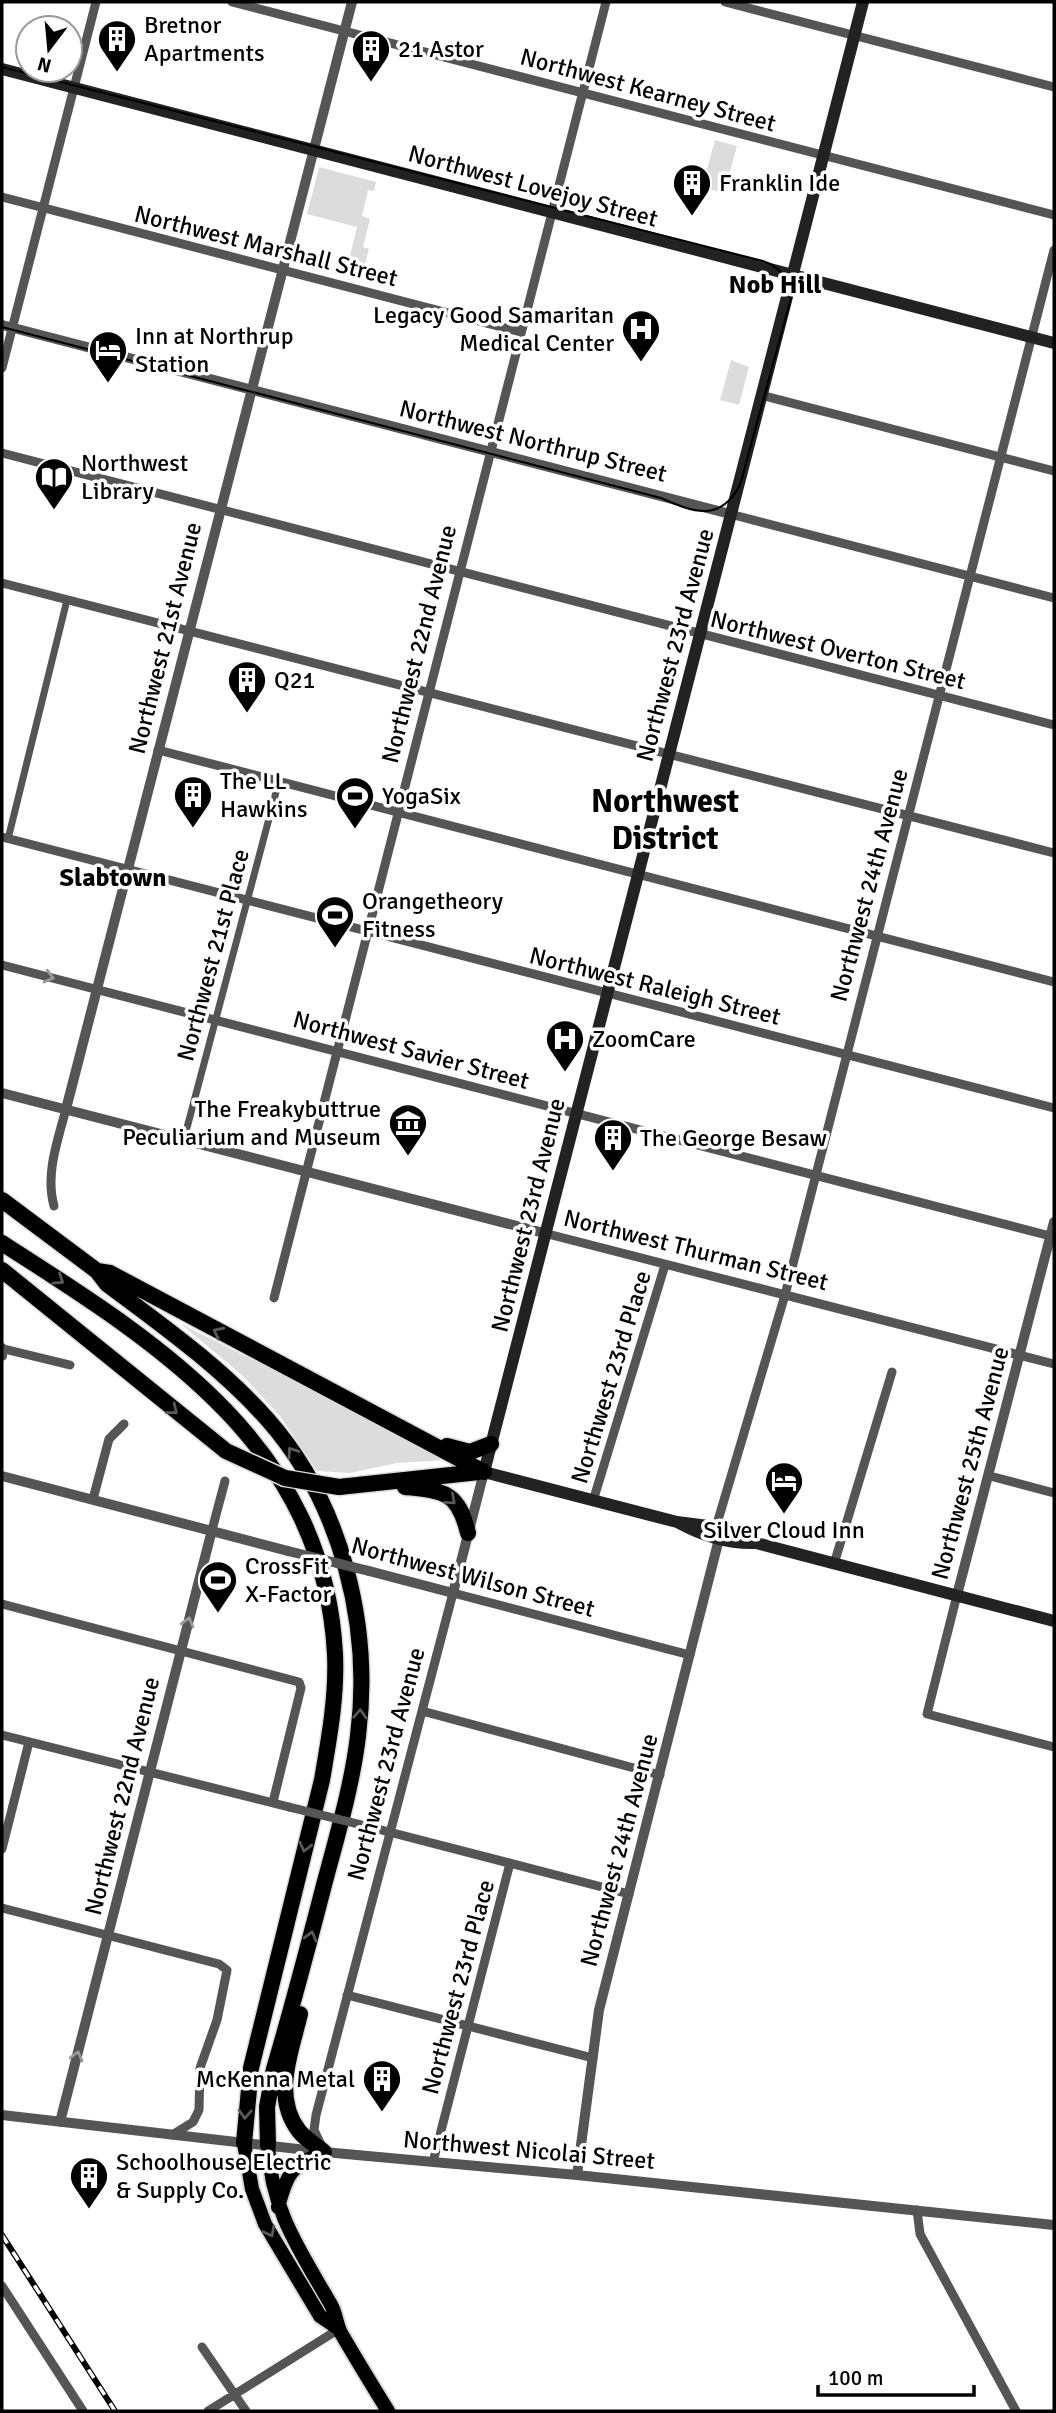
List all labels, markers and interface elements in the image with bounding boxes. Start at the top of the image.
place label: Bretnor Apartments [144,10,264,68]
north arrow [14,14,84,84]
building icon: Bretnor Apartments [96,18,138,73]
building icon: 21 Astor [350,28,392,83]
place label: 21 Astor [398,34,484,64]
street label: Northwest Kearney Street [517,41,779,139]
text: N [35,51,54,78]
street label: Northwest Lovejoy Street [405,138,661,234]
building icon: Franklin Ide [671,162,713,217]
place label: Franklin Ide [719,168,840,198]
street label: Northwest Marshall Street [131,199,401,293]
district label: Nob Hill [729,269,821,301]
place label: Legacy Good Samaritan Medical Center [373,300,614,358]
hospital icon: Legacy Good Samaritan Medical Center [620,308,662,363]
place label: Inn at Northrup Station [135,321,293,379]
hotel icon: Inn at Northrup Station [87,329,129,384]
street label: Northwest Northrup Street [396,393,670,489]
place label: Northwest Library [81,448,188,506]
library icon: Northwest Library [33,456,75,511]
street label: Northwest 21st Avenue [122,519,208,757]
street label: Northwest 22nd Avenue [375,522,463,766]
street label: Northwest 23rd Avenue [629,525,721,765]
street label: Northwest Overton Street [707,604,969,696]
building icon: Q21 [226,659,268,714]
place label: Q21 [274,665,316,695]
street label: Northwest 24th Avenue [823,765,915,1005]
place label: The LL Hawkins [220,766,307,824]
building icon: The LL Hawkins [172,774,214,829]
sports icon: YogaSix [334,775,376,830]
place label: YogaSix [382,781,461,811]
district label: Northwest District [591,782,739,858]
street label: Northwest 21st Place [170,846,256,1064]
district label: Slabtown [60,862,166,894]
place label: Orangetheory Fitness [362,886,503,944]
sports icon: Orangetheory Fitness [314,894,356,949]
street label: Northwest Raleigh Street [526,940,784,1032]
one-way arrow [43,969,55,983]
street label: Northwest Savier Street [290,1004,532,1096]
hospital icon: ZoomCare [544,1018,586,1073]
place label: ZoomCare [592,1024,696,1054]
place label: The Freakybuttrue Peculiarium and Museum [122,1094,381,1152]
street label: Northwest 23rd Avenue [484,1095,572,1335]
museum icon: The Freakybuttrue Peculiarium and Museum [387,1102,429,1157]
building icon: The George Besaw [592,1117,634,1172]
place label: The George Besaw [640,1123,827,1153]
street label: Northwest Thurman Street [561,1203,831,1297]
street label: Northwest 23rd Place [564,1267,658,1487]
one-way arrow [51,1272,64,1285]
one-way arrow [213,1326,225,1340]
street label: Northwest 25th Avenue [924,1343,1016,1583]
one-way arrow [165,1402,178,1414]
one-way arrow [288,1447,300,1460]
hotel icon: Silver Cloud Inn [763,1460,805,1515]
one-way arrow [443,1492,456,1504]
place label: Silver Cloud Inn [703,1515,865,1545]
street label: Northwest Wilson Street [348,1530,598,1624]
place label: CrossFit X-Factor [245,1551,332,1609]
sports icon: CrossFit X-Factor [197,1559,239,1614]
one-way arrow [180,1616,194,1628]
street label: Northwest 23rd Avenue [340,1644,432,1884]
street label: Northwest 22nd Avenue [78,1674,166,1918]
one-way arrow [352,1708,367,1719]
street label: Northwest 24th Avenue [573,1730,665,1970]
one-way arrow [299,1840,313,1852]
street label: Northwest 23rd Place [415,1876,501,2098]
one-way arrow [303,1930,317,1942]
one-way arrow [69,2050,83,2062]
building icon: McKenna Metal [361,2058,403,2113]
place label: McKenna Metal [196,2064,355,2094]
one-way arrow [238,2109,253,2120]
street label: Northwest Nicolai Street [402,2124,656,2176]
place label: Schoolhouse Electric & Supply Co. [116,2147,331,2205]
building icon: Schoolhouse Electric & Supply Co. [68,2155,110,2210]
one-way arrow [261,2225,275,2237]
scale bar [818,2354,974,2398]
text: 100 m [828,2365,883,2391]

